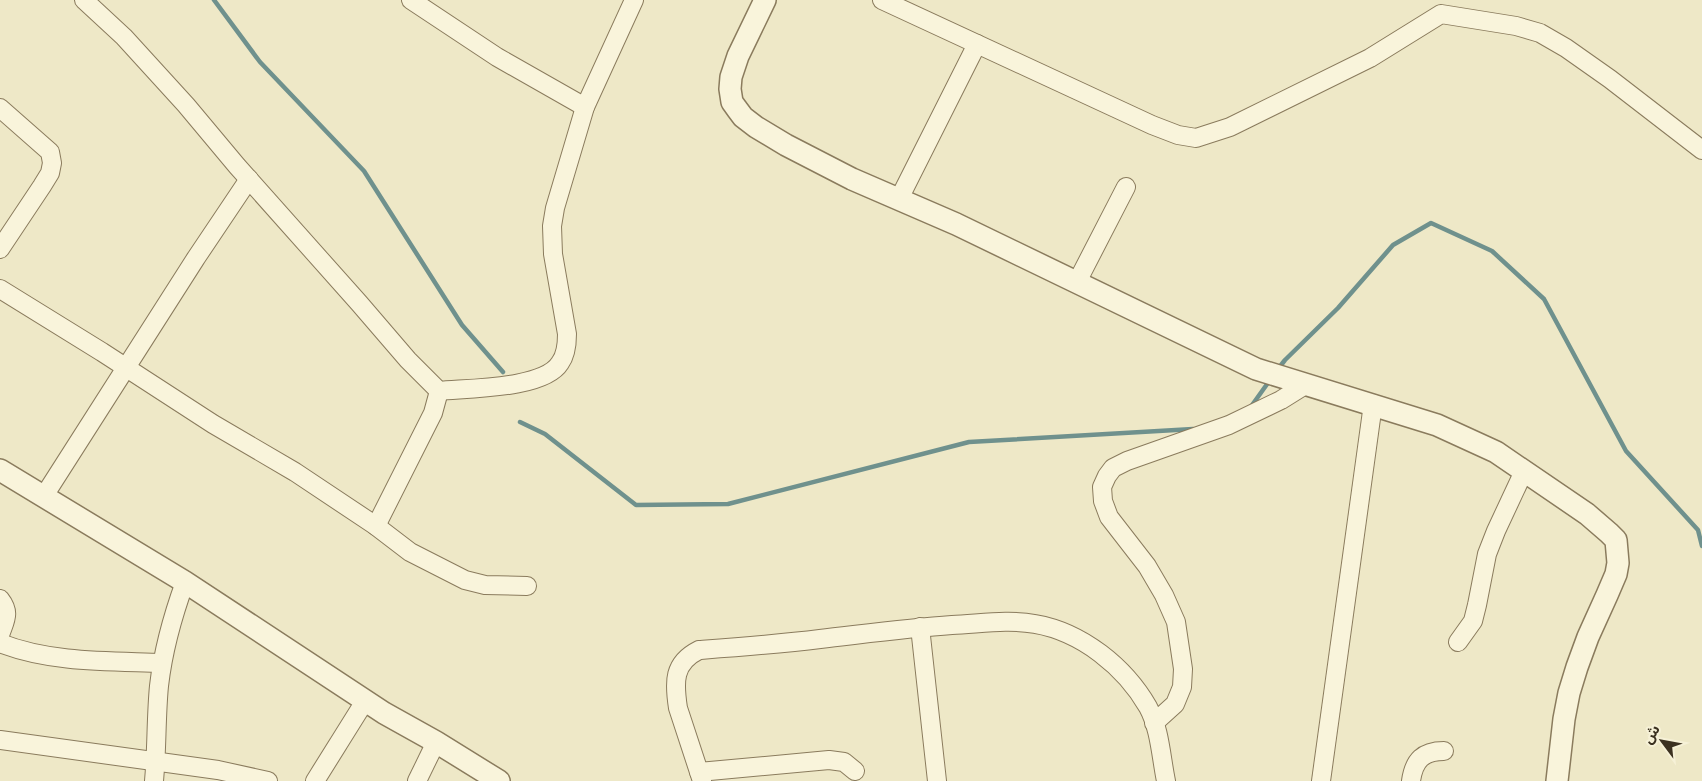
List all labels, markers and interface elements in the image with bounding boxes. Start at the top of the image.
north arrow [1637,716,1687,766]
text: ش [1637,721,1664,747]

